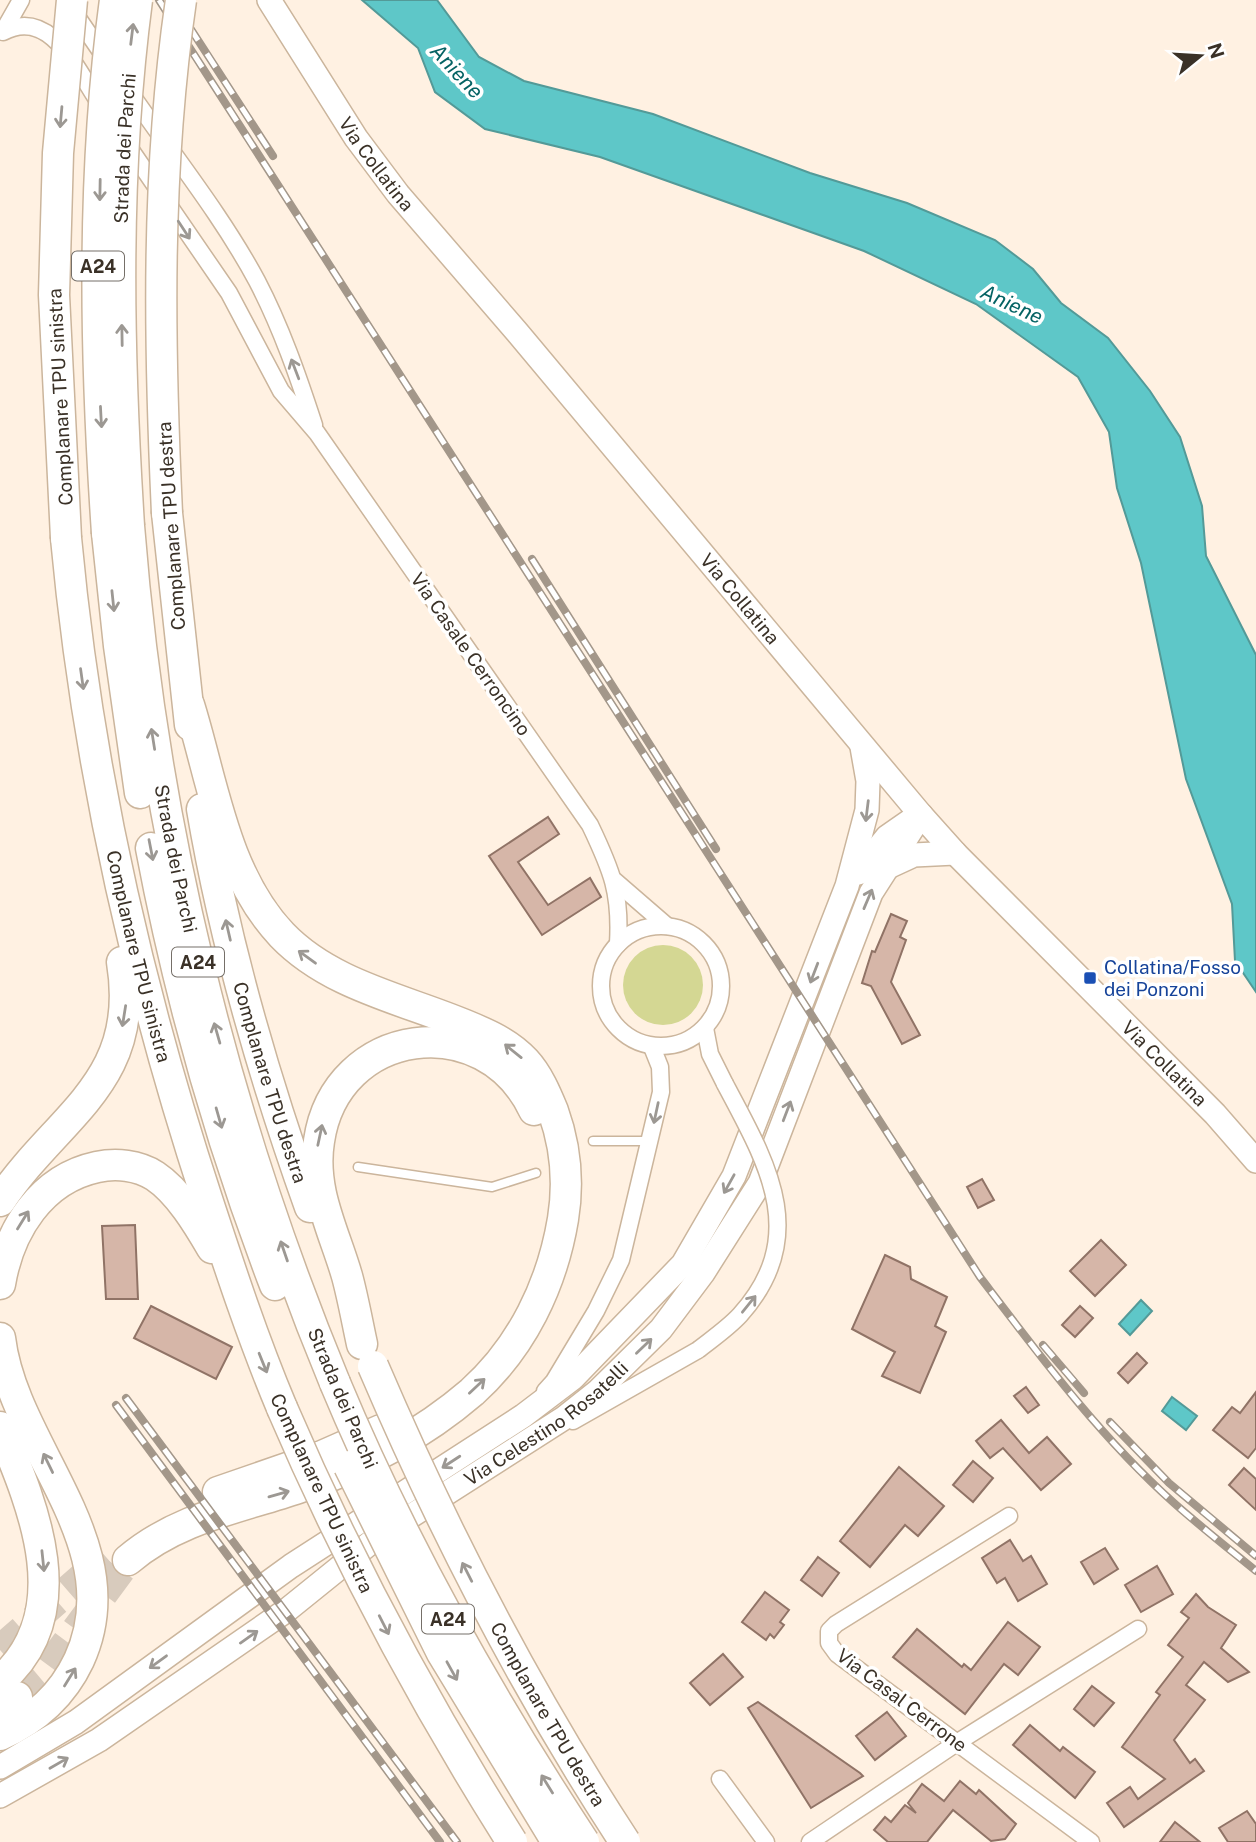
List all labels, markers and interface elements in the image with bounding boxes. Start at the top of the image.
north arrow [1165,21,1235,91]
one-way arrow [126,24,139,46]
water label: Aniene [425,38,489,104]
text: N [1203,40,1229,61]
street label: Strada dei Parchi [110,72,140,224]
one-way arrow [54,105,67,128]
street label: Via Collatina [335,113,418,215]
one-way arrow [93,178,107,201]
one-way arrow [177,219,191,239]
road number: A24 [72,252,124,280]
water label: Aniene [977,279,1047,329]
street label: Complanare TPU sinistra [43,288,77,506]
one-way arrow [115,324,128,347]
one-way arrow [287,359,300,381]
one-way arrow [94,406,107,429]
street label: Complanare TPU destra [153,421,189,631]
street label: Via Collatina [696,549,784,648]
street label: Via Casale Cerroncino [406,568,536,740]
one-way arrow [107,589,120,612]
one-way arrow [75,667,88,690]
one-way arrow [146,729,159,751]
street label: Strada dei Parchi [151,783,202,935]
one-way arrow [860,799,873,822]
one-way arrow [145,838,158,861]
street label: Complanare TPU sinistra [102,848,176,1065]
one-way arrow [863,889,876,910]
one-way arrow [221,919,234,942]
road number: A24 [172,947,224,976]
one-way arrow [298,950,317,965]
place label: Collatina/Fosso dei Ponzoni [1104,956,1241,1000]
one-way arrow [807,962,819,984]
marker: Collatina/Fosso dei Ponzoni [1082,970,1098,986]
street label: Complanare TPU destra [229,979,312,1186]
one-way arrow [117,1004,130,1027]
street label: Via Collatina [1117,1016,1212,1111]
one-way arrow [209,1023,222,1045]
one-way arrow [505,1043,523,1059]
one-way arrow [649,1101,663,1124]
one-way arrow [781,1101,794,1123]
one-way arrow [213,1107,226,1129]
one-way arrow [314,1124,328,1147]
one-way arrow [722,1173,735,1194]
one-way arrow [17,1211,31,1231]
one-way arrow [277,1240,289,1262]
one-way arrow [741,1296,757,1314]
street label: Strada dei Parchi [303,1324,383,1472]
one-way arrow [636,1337,653,1354]
one-way arrow [258,1352,271,1374]
street label: Via Celestino Rosatelli [460,1357,632,1490]
one-way arrow [468,1378,485,1395]
street label: Complanare TPU sinistra [266,1390,378,1596]
one-way arrow [40,1453,54,1474]
one-way arrow [441,1455,461,1469]
one-way arrow [268,1486,290,1499]
one-way arrow [36,1549,49,1572]
one-way arrow [459,1562,473,1583]
road number: A24 [422,1604,474,1634]
one-way arrow [378,1614,392,1635]
street label: Complanare TPU destra [486,1618,610,1810]
one-way arrow [239,1630,258,1644]
street label: Via Casal Cerrone [832,1644,972,1756]
one-way arrow [149,1655,168,1669]
one-way arrow [446,1660,459,1681]
one-way arrow [63,1667,77,1687]
one-way arrow [49,1756,69,1770]
one-way arrow [539,1775,553,1795]

